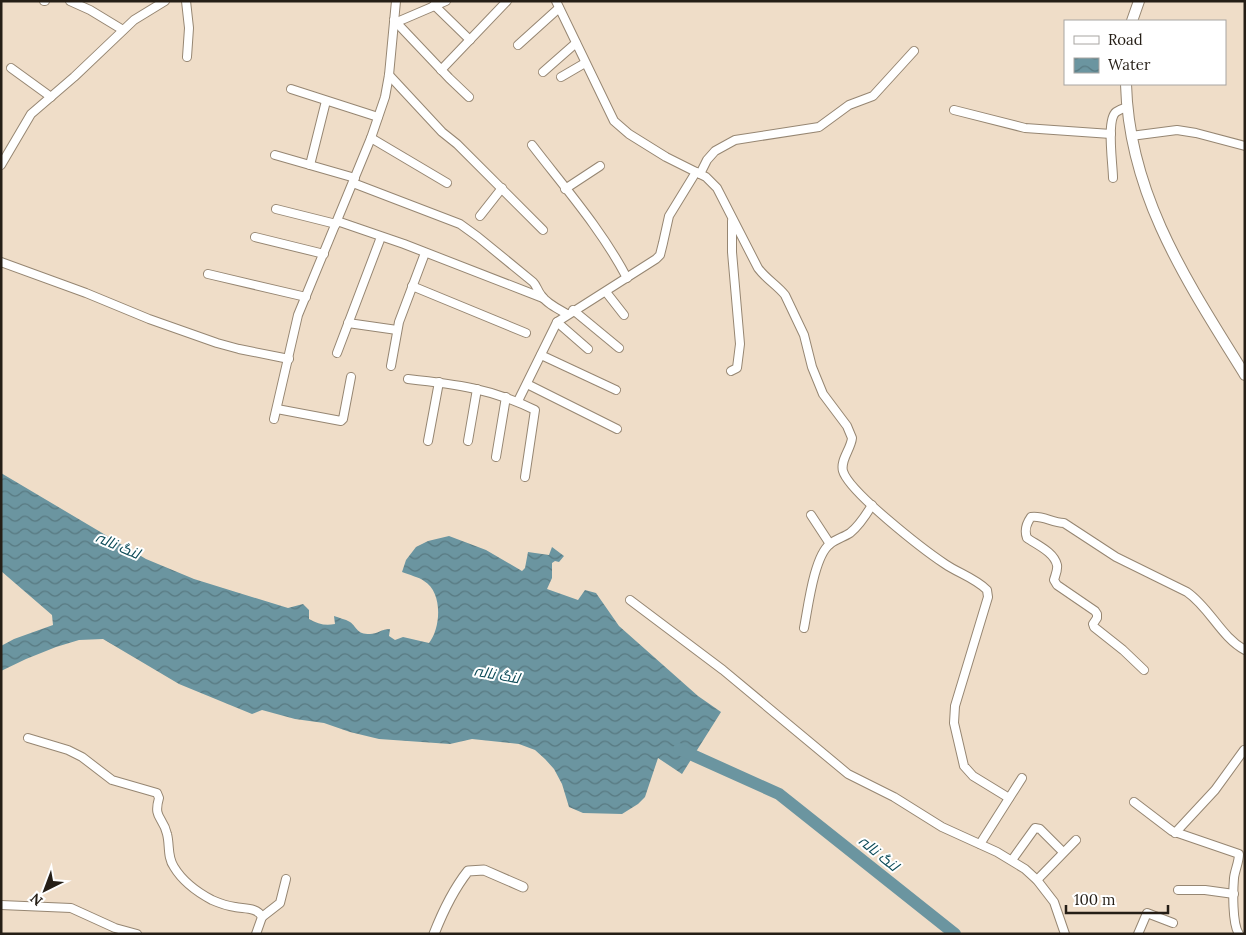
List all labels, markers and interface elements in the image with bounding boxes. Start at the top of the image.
legend [1064,20,1226,85]
text: Road [1108,30,1143,49]
text: Water [1108,55,1151,74]
water label: لنگ نالہ [93,527,145,563]
water label: لنگ نالہ [473,661,523,688]
water label: لنگ نالہ [855,831,904,876]
north arrow [20,865,70,915]
scale bar [1066,882,1168,914]
text: N [26,889,46,910]
text: 100 m [1074,890,1115,909]

